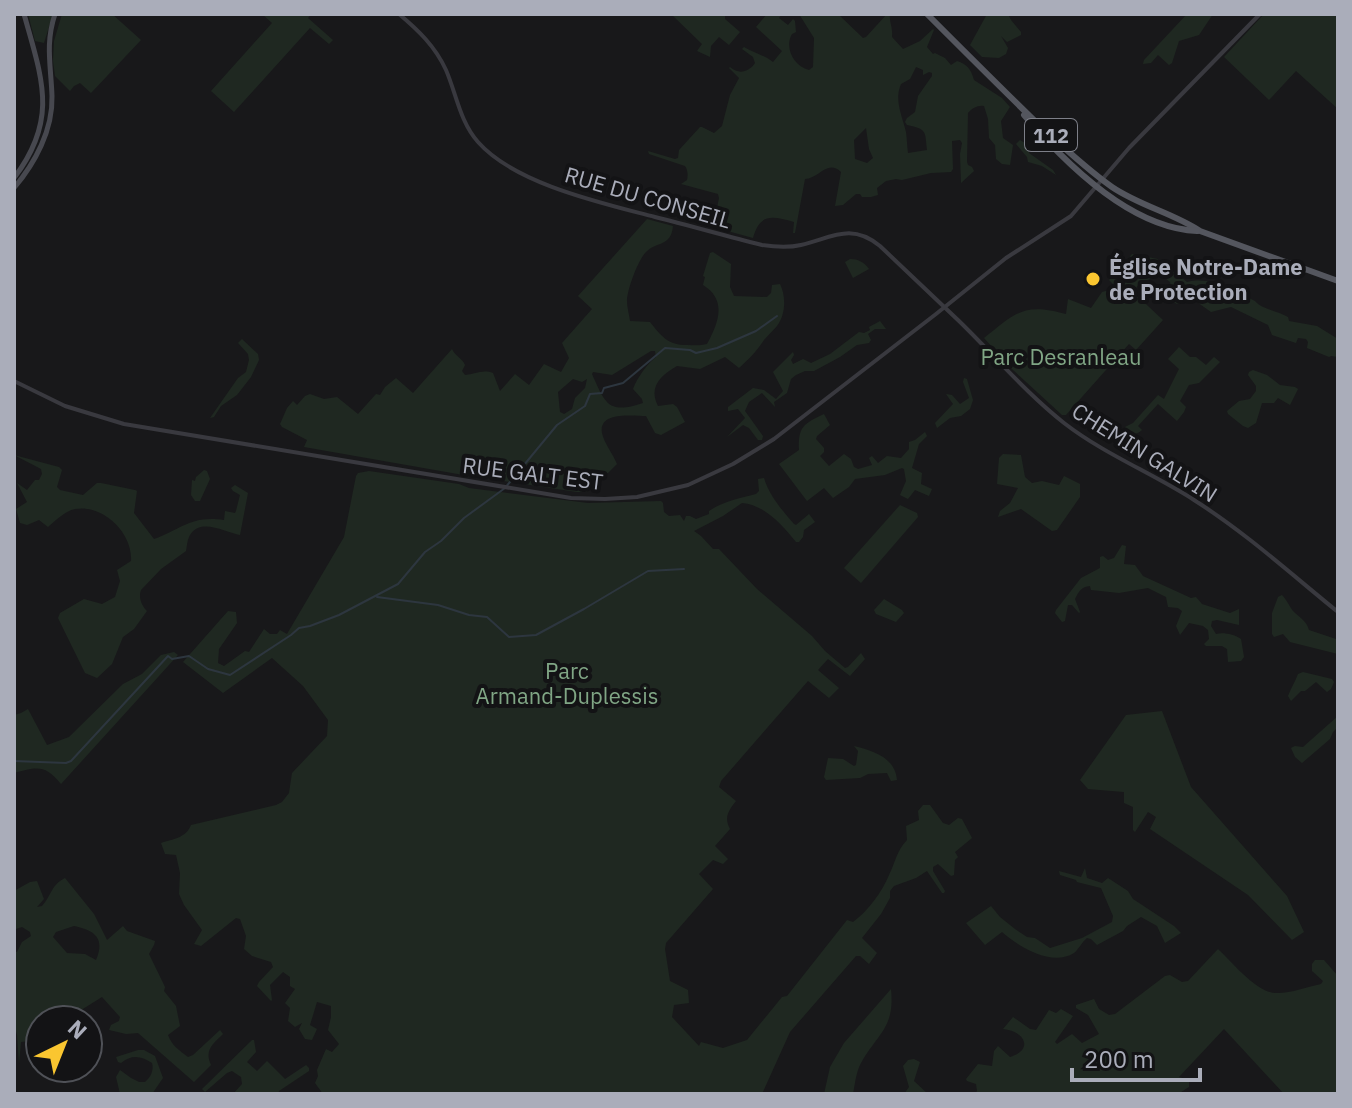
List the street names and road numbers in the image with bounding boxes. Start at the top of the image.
road number: 112 [1025,119,1077,151]
street label: RUE DU CONSEIL [562,159,734,235]
street label: CHEMIN GALVIN [1067,396,1223,508]
street label: RUE GALT EST [461,450,605,496]

